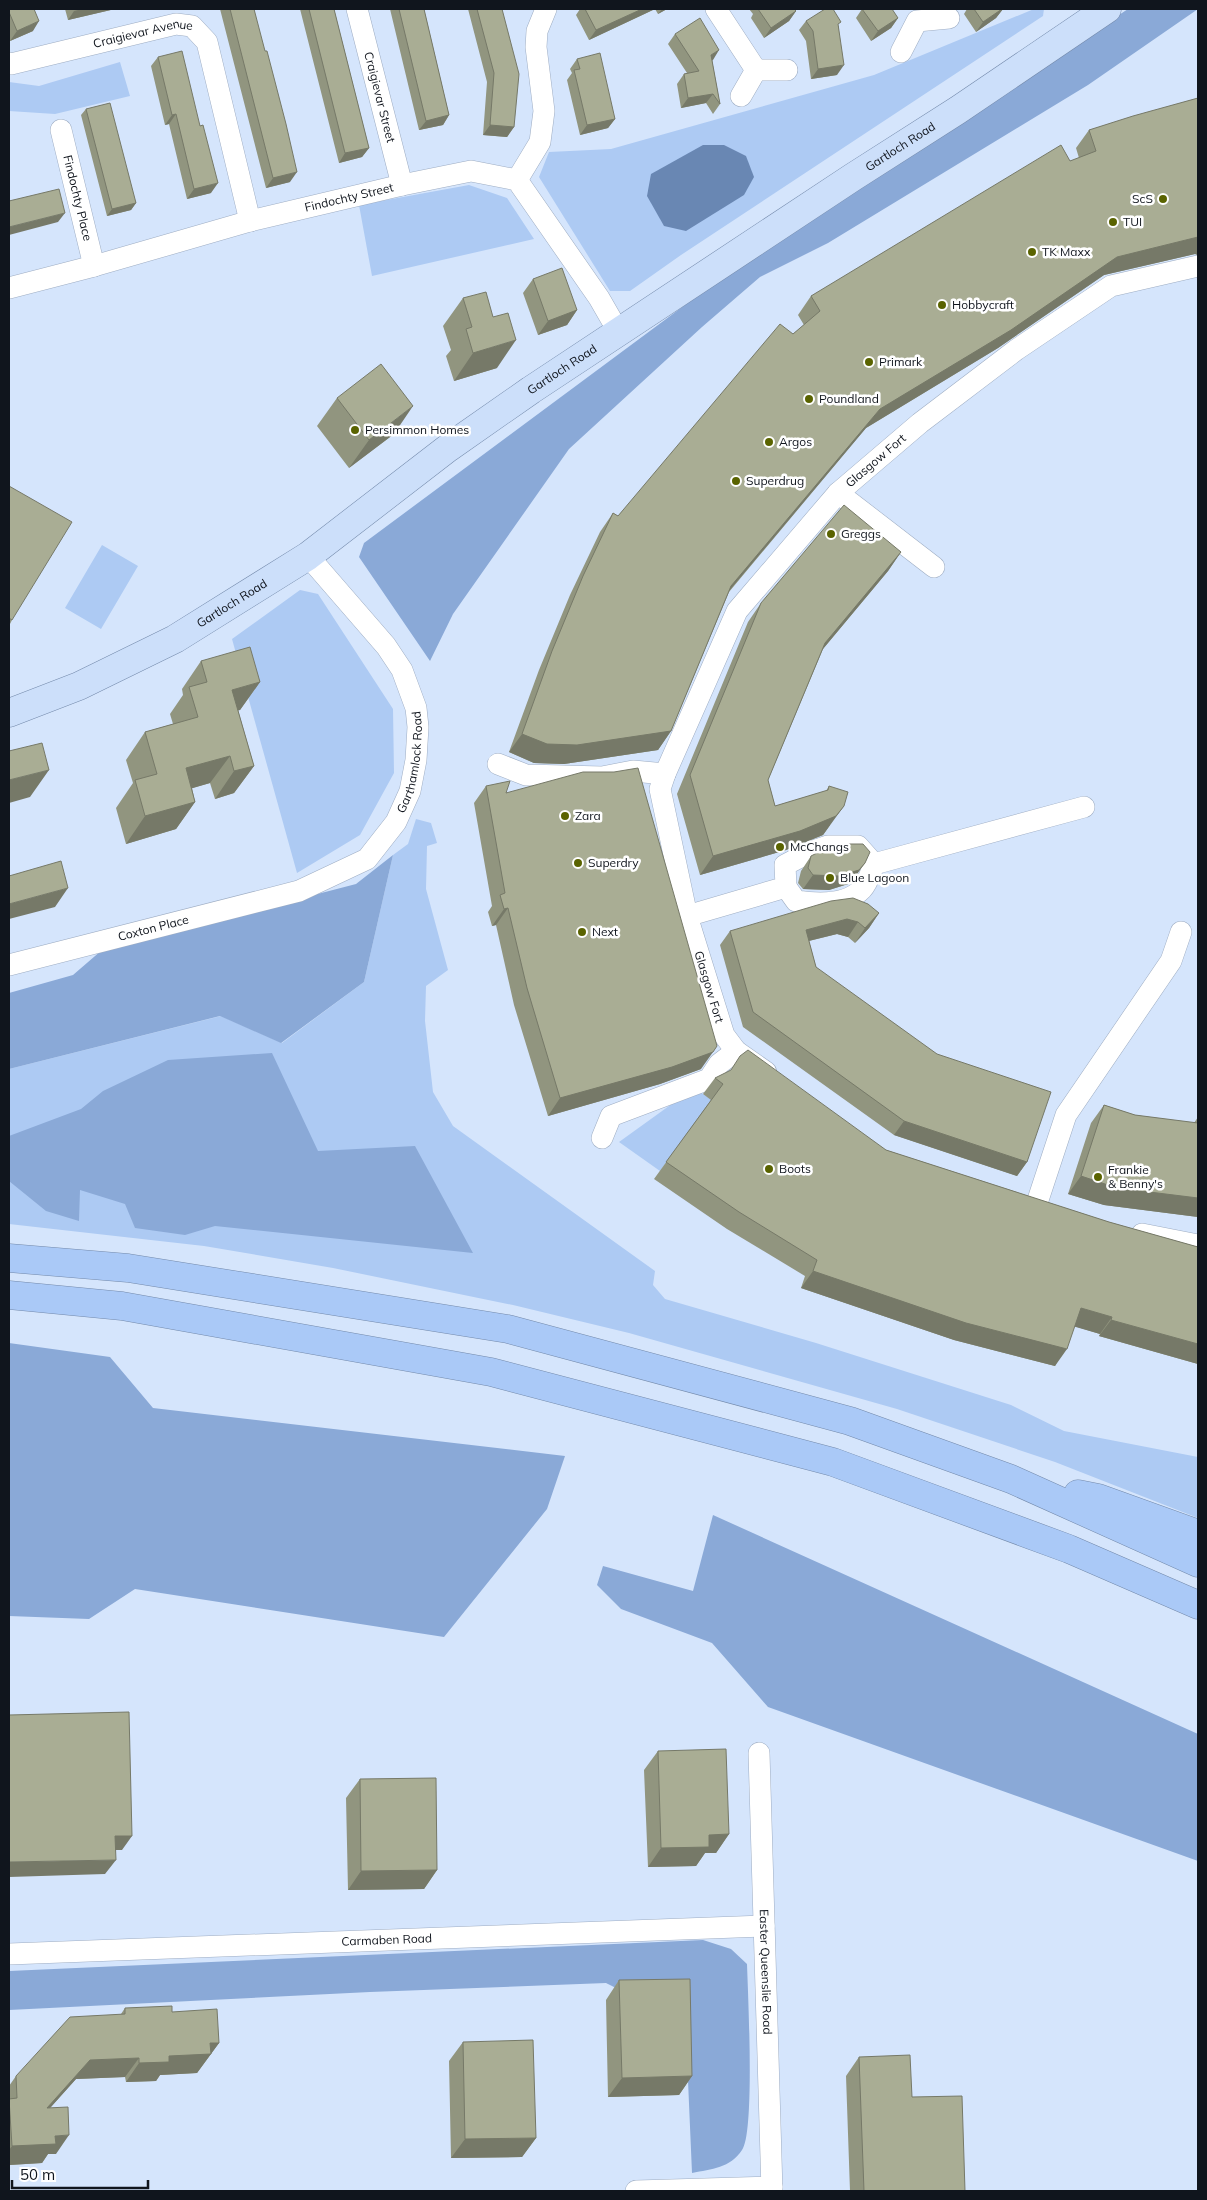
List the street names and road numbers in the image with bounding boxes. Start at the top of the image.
street label: Craigievar Avenue [92,15,194,51]
street label: Craigievar Street [361,50,399,144]
street label: Gartloch Road [862,118,938,174]
street label: Findochty Place [60,154,96,242]
street label: Findochty Street [303,179,395,215]
street label: Gartloch Road [524,341,599,397]
street label: Glasgow Fort [842,430,909,490]
street label: Gartloch Road [194,575,270,631]
street label: Garthamlock Road [393,710,425,815]
street label: Coxton Place [116,911,190,944]
street label: Glasgow Fort [691,949,728,1025]
street label: Easter Queenslie Road [757,1909,775,2035]
street label: Carmaben Road [341,1930,432,1949]

